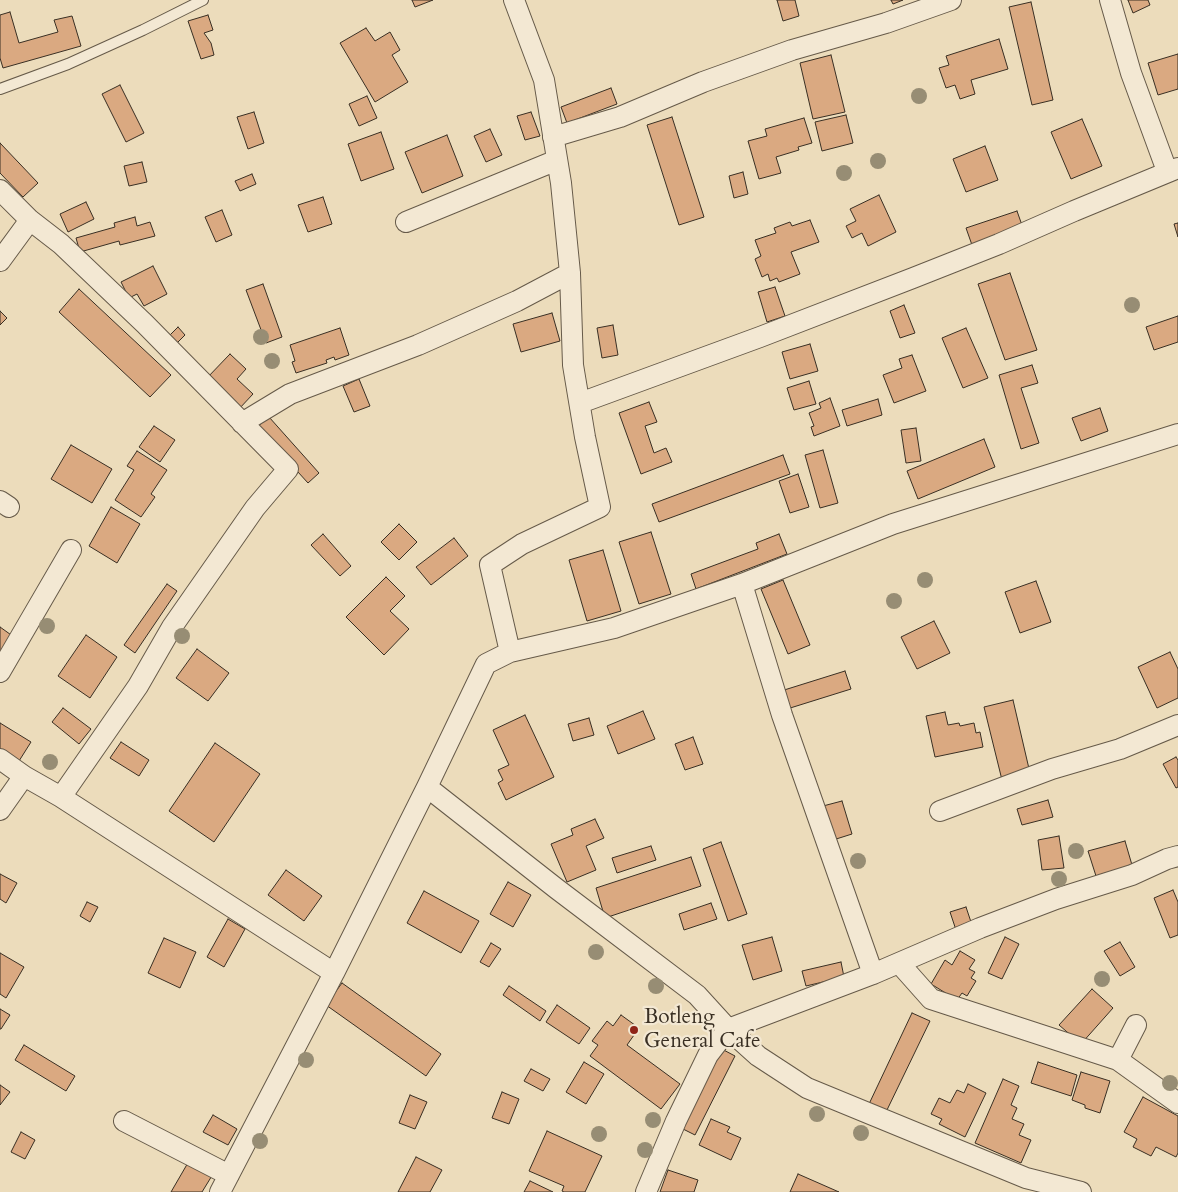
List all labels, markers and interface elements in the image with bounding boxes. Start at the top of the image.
place label: Botleng General Cafe [644,1005,760,1055]
marker: Botleng General Cafe [628,1024,640,1036]

